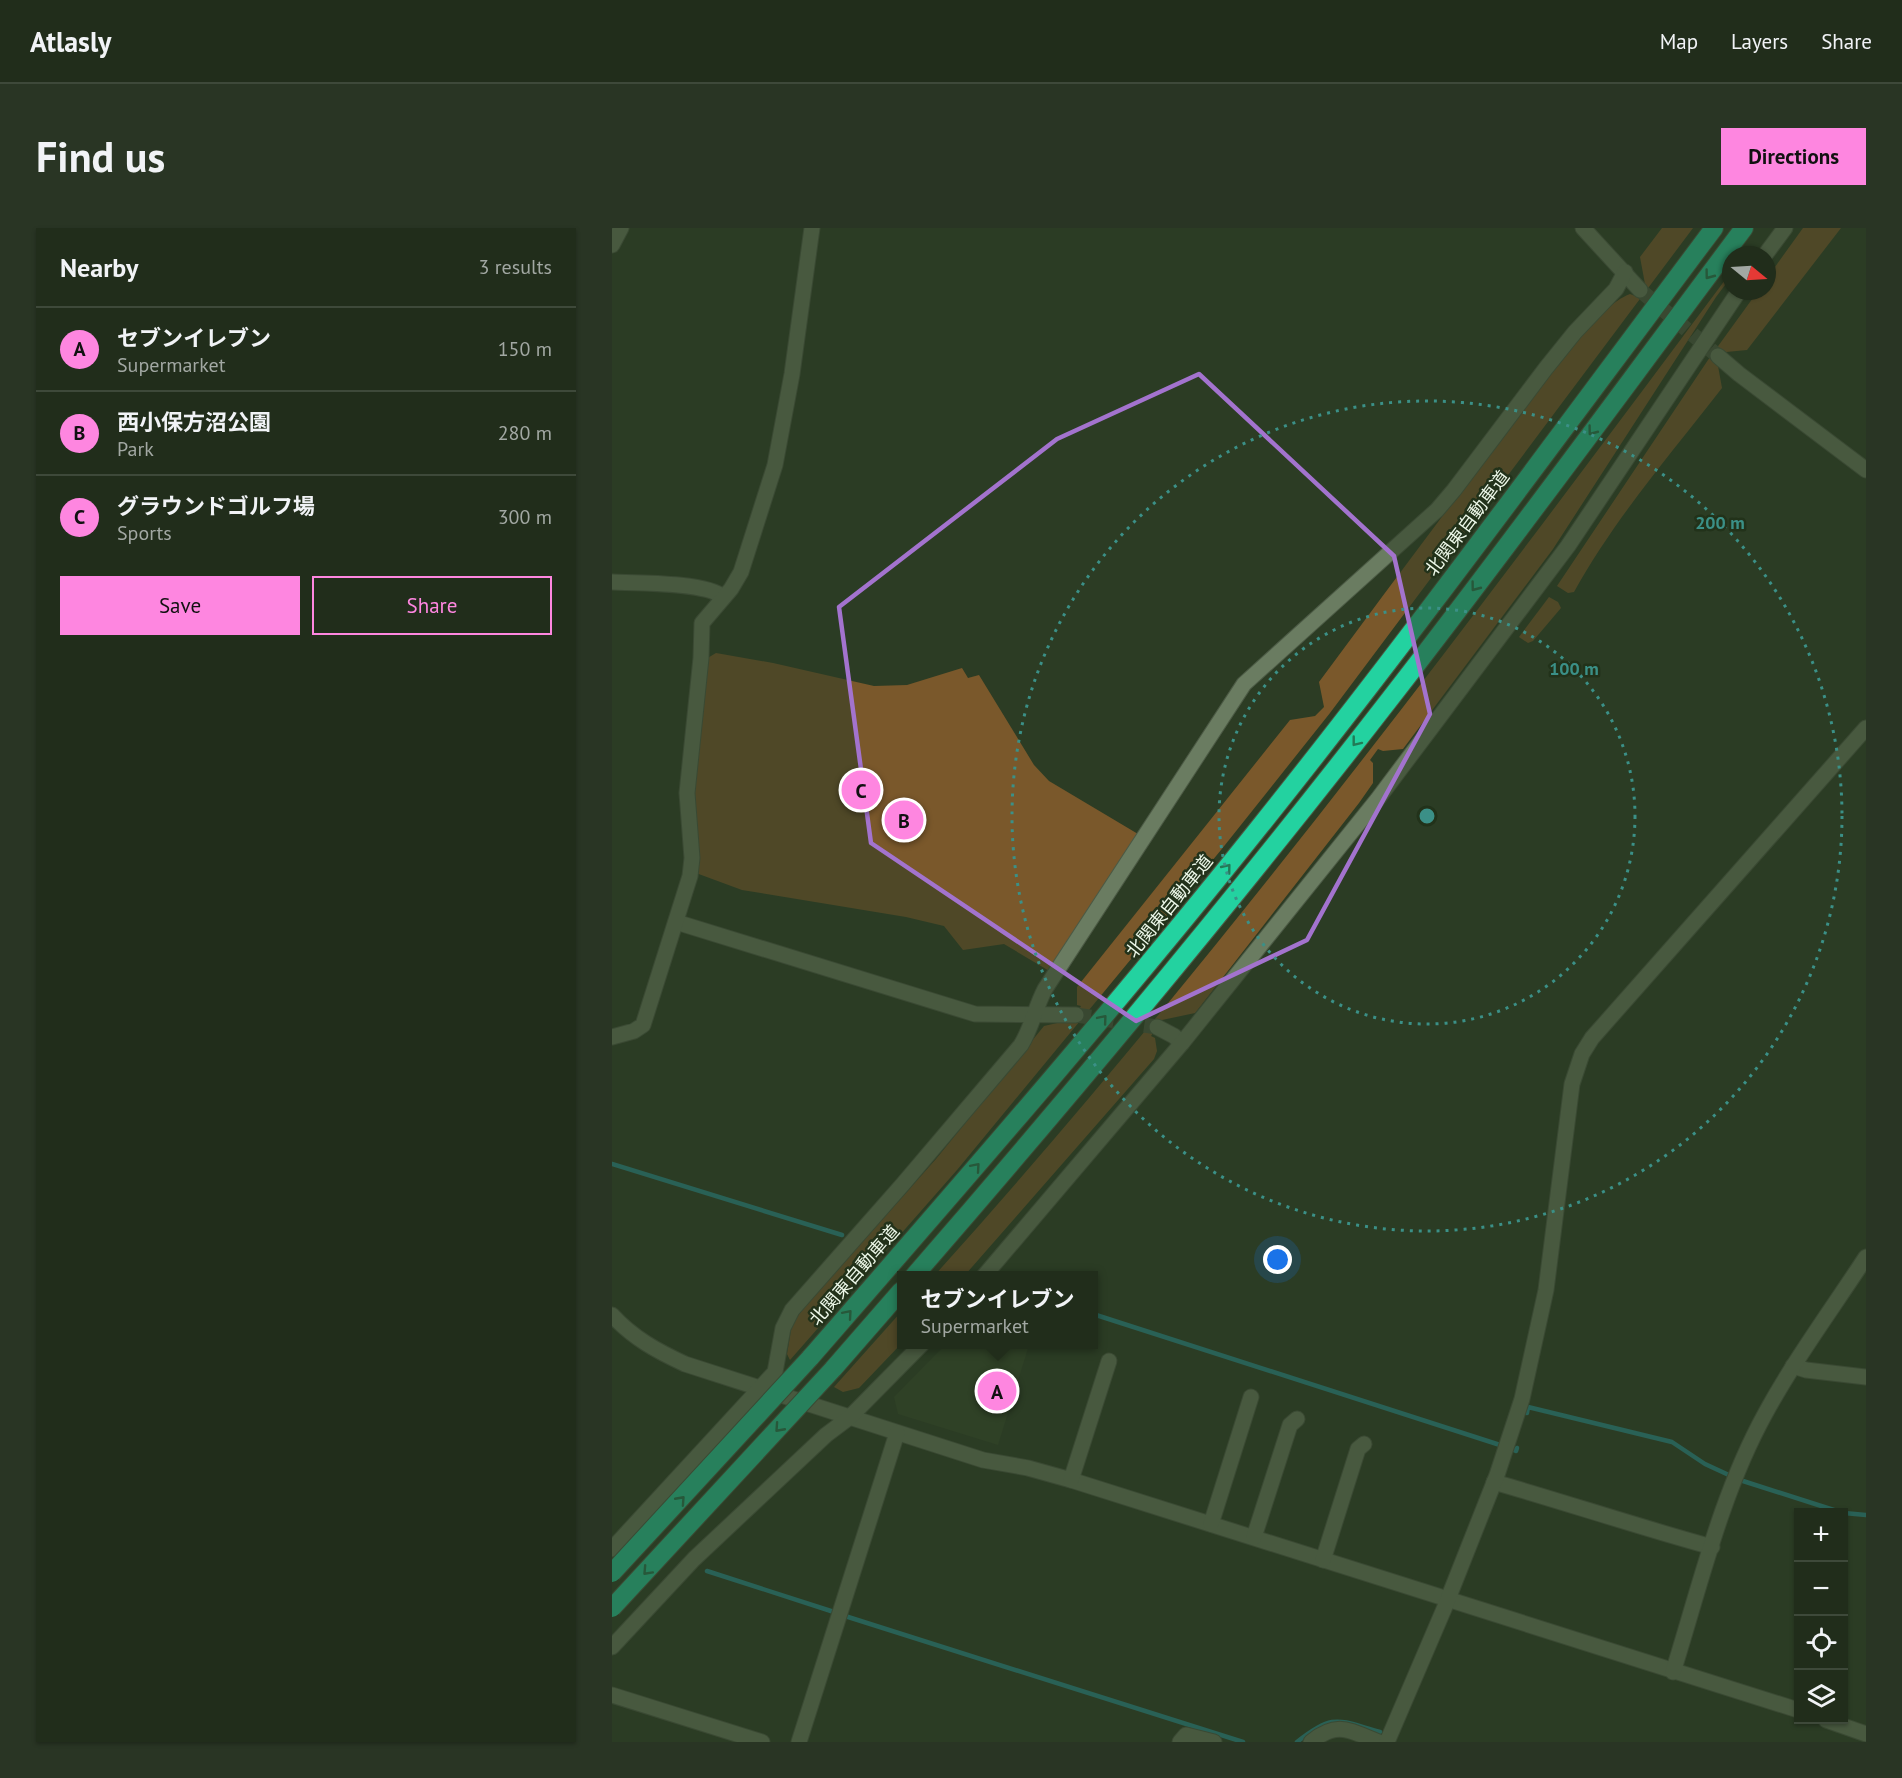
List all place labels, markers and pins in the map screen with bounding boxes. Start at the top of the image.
pin: C [842,768,880,812]
pin: B [884,798,924,842]
centre of rings [1417,806,1437,826]
pin: A [978,1368,1016,1414]

